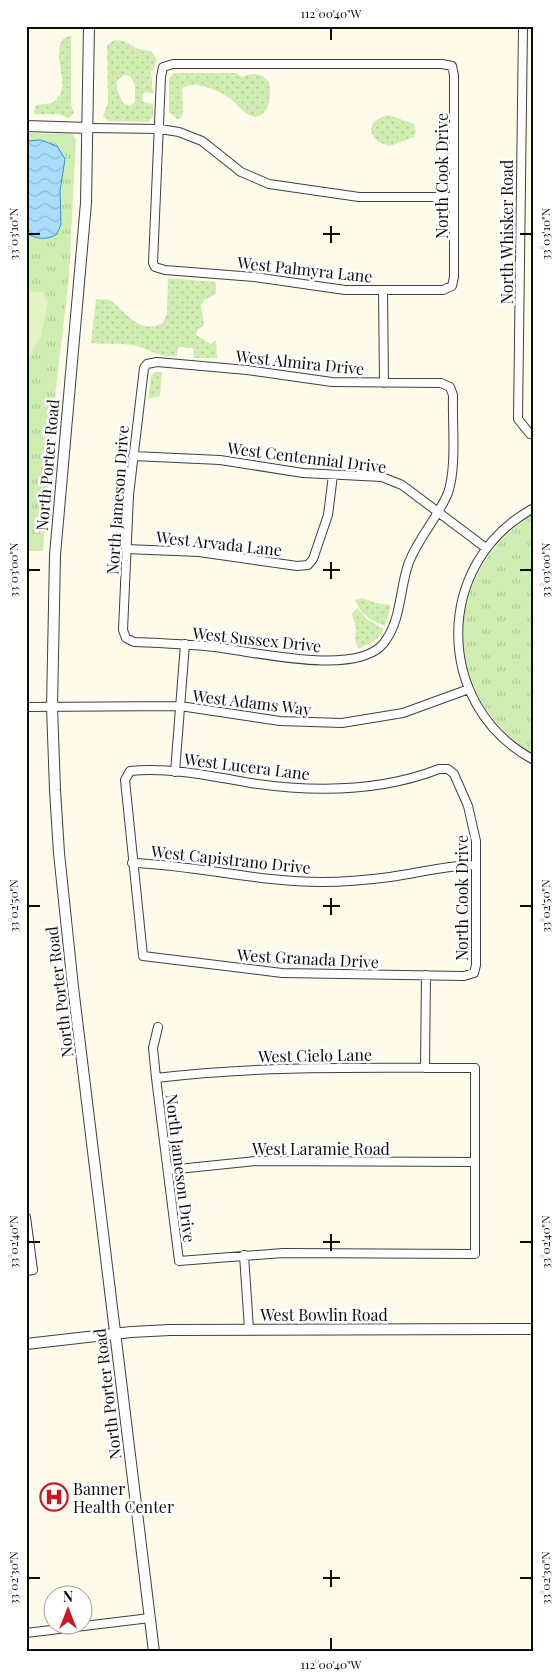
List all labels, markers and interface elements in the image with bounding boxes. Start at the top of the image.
text: 112°00'40"W [301,5,362,21]
street label: North Cook Drive [431,113,452,239]
street label: North Whisker Road [496,160,517,304]
text: 33°03'10"N [5,207,21,260]
text: 33°03'10"N [537,207,553,260]
street label: West Palmyra Lane [235,251,374,287]
street label: West Almira Drive [234,345,365,379]
street label: North Porter Road [31,398,63,532]
street label: North Jameson Drive [101,425,133,575]
street label: West Centennial Drive [225,437,388,477]
street label: West Arvada Lane [154,526,283,560]
text: 33°03'00"N [5,542,21,597]
text: 33°03'00"N [537,542,553,597]
street label: West Sussex Drive [191,622,322,656]
street label: West Adams Way [191,684,312,720]
street label: West Lucera Lane [182,748,311,784]
street label: North Cook Drive [451,835,472,961]
street label: West Capistrano Drive [149,840,312,878]
text: 33°02'50"N [5,879,21,933]
text: 33°02'50"N [537,879,553,933]
street label: North Porter Road [41,925,77,1059]
street label: West Granada Drive [236,944,379,972]
street label: West Cielo Lane [257,1044,372,1067]
street label: North Jameson Drive [161,1092,201,1244]
street label: West Laramie Road [251,1138,390,1159]
text: 33°02'40"N [5,1215,21,1269]
text: 33°02'40"N [537,1215,553,1269]
street label: West Bowlin Road [259,1304,388,1325]
street label: North Porter Road [89,1327,125,1461]
place label: Banner Health Center [73,1478,174,1517]
hospital icon: Banner Health Center [39,1482,69,1512]
text: 33°02'30"N [5,1551,21,1605]
text: 33°02'30"N [537,1551,553,1605]
north arrow [42,1586,92,1636]
text: N [63,1587,73,1606]
text: 112°00'40"W [301,1656,362,1672]

